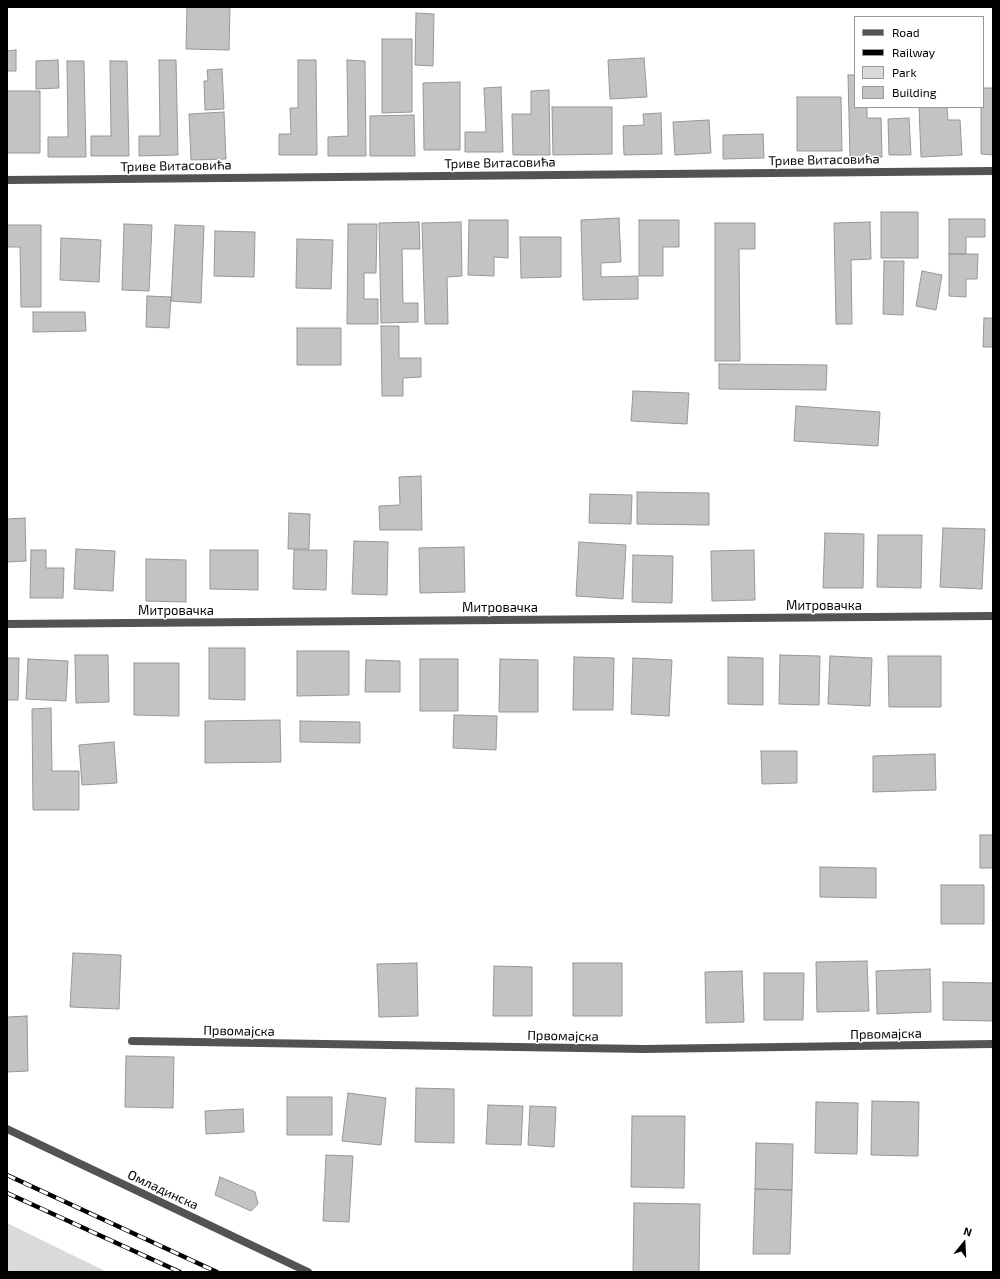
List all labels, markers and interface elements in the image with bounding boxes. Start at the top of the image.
legend [854,16,984,108]
text: Road [892,25,920,39]
text: Railway [892,45,935,59]
text: Park [892,65,917,79]
text: Building [892,85,936,99]
street label: Триве Витасовића [768,151,880,169]
street label: Триве Витасовића [444,154,556,172]
street label: Триве Витасовића [120,157,232,175]
street label: Митровачка [786,598,862,614]
street label: Митровачка [462,600,538,616]
street label: Митровачка [138,603,214,619]
street label: Првомајска [203,1023,275,1039]
street label: Првомајска [850,1026,922,1042]
street label: Првомајска [527,1028,599,1044]
street label: Омладинска [125,1167,201,1213]
north arrow [944,1223,984,1263]
text: N [962,1224,974,1239]

